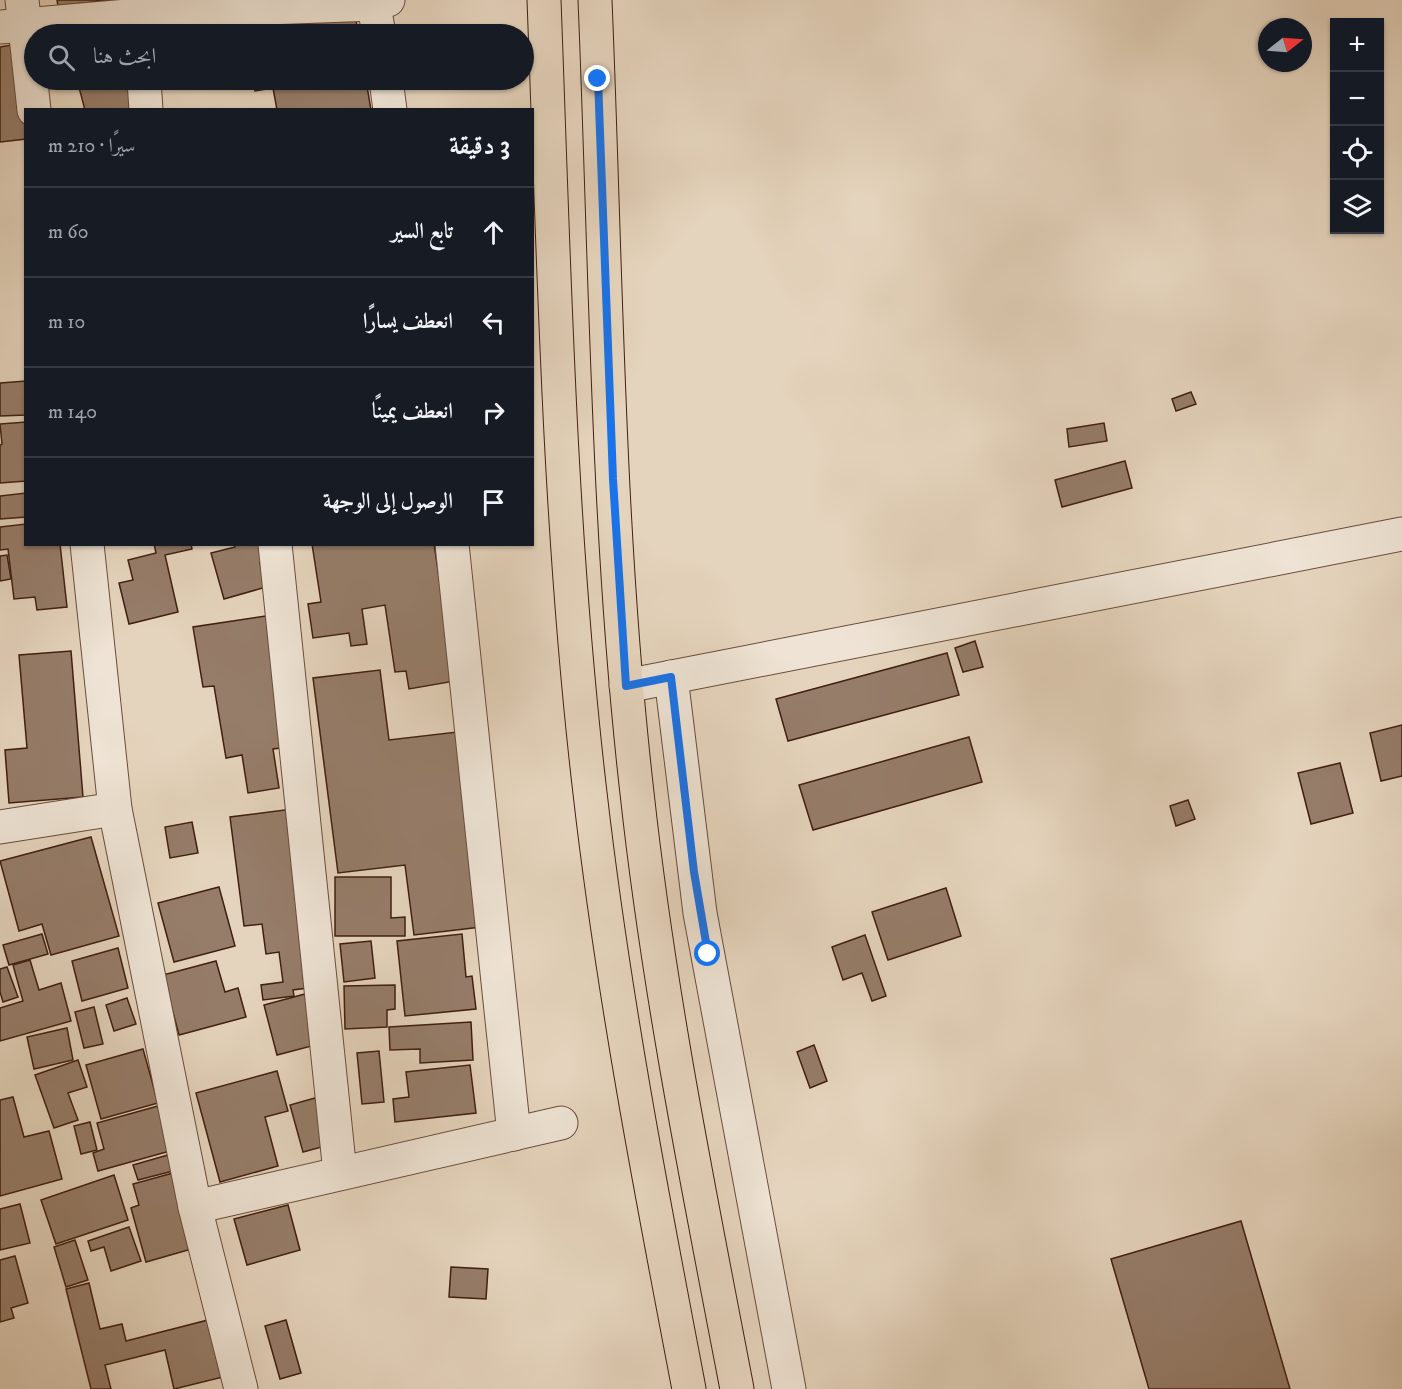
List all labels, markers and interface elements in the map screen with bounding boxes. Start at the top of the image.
north arrow [1258,18,1312,72]
map controls [1330,18,1384,234]
button: + [1330,18,1384,72]
search box [24,24,534,90]
icon: search [45,41,78,74]
text: ابحث هنا [93,43,156,70]
route end [584,65,610,91]
button: − [1330,72,1384,126]
button: locate [1330,126,1384,180]
text: 3 دقيقة [449,130,510,163]
text: سيرًا · 210 m [48,134,135,159]
button: layers [1330,180,1384,234]
icon: ahead [477,216,510,249]
text: تابع السير [391,218,453,245]
text: 60 m [48,220,89,245]
icon: left [477,306,510,339]
text: انعطف يسارًا [363,308,453,335]
text: 10 m [48,310,85,335]
icon: right [477,396,510,429]
text: انعطف يمينًا [372,398,453,425]
text: 140 m [48,400,97,425]
icon: arrive [477,486,510,519]
text: الوصول إلى الوجهة [323,488,453,515]
route start [694,940,720,966]

